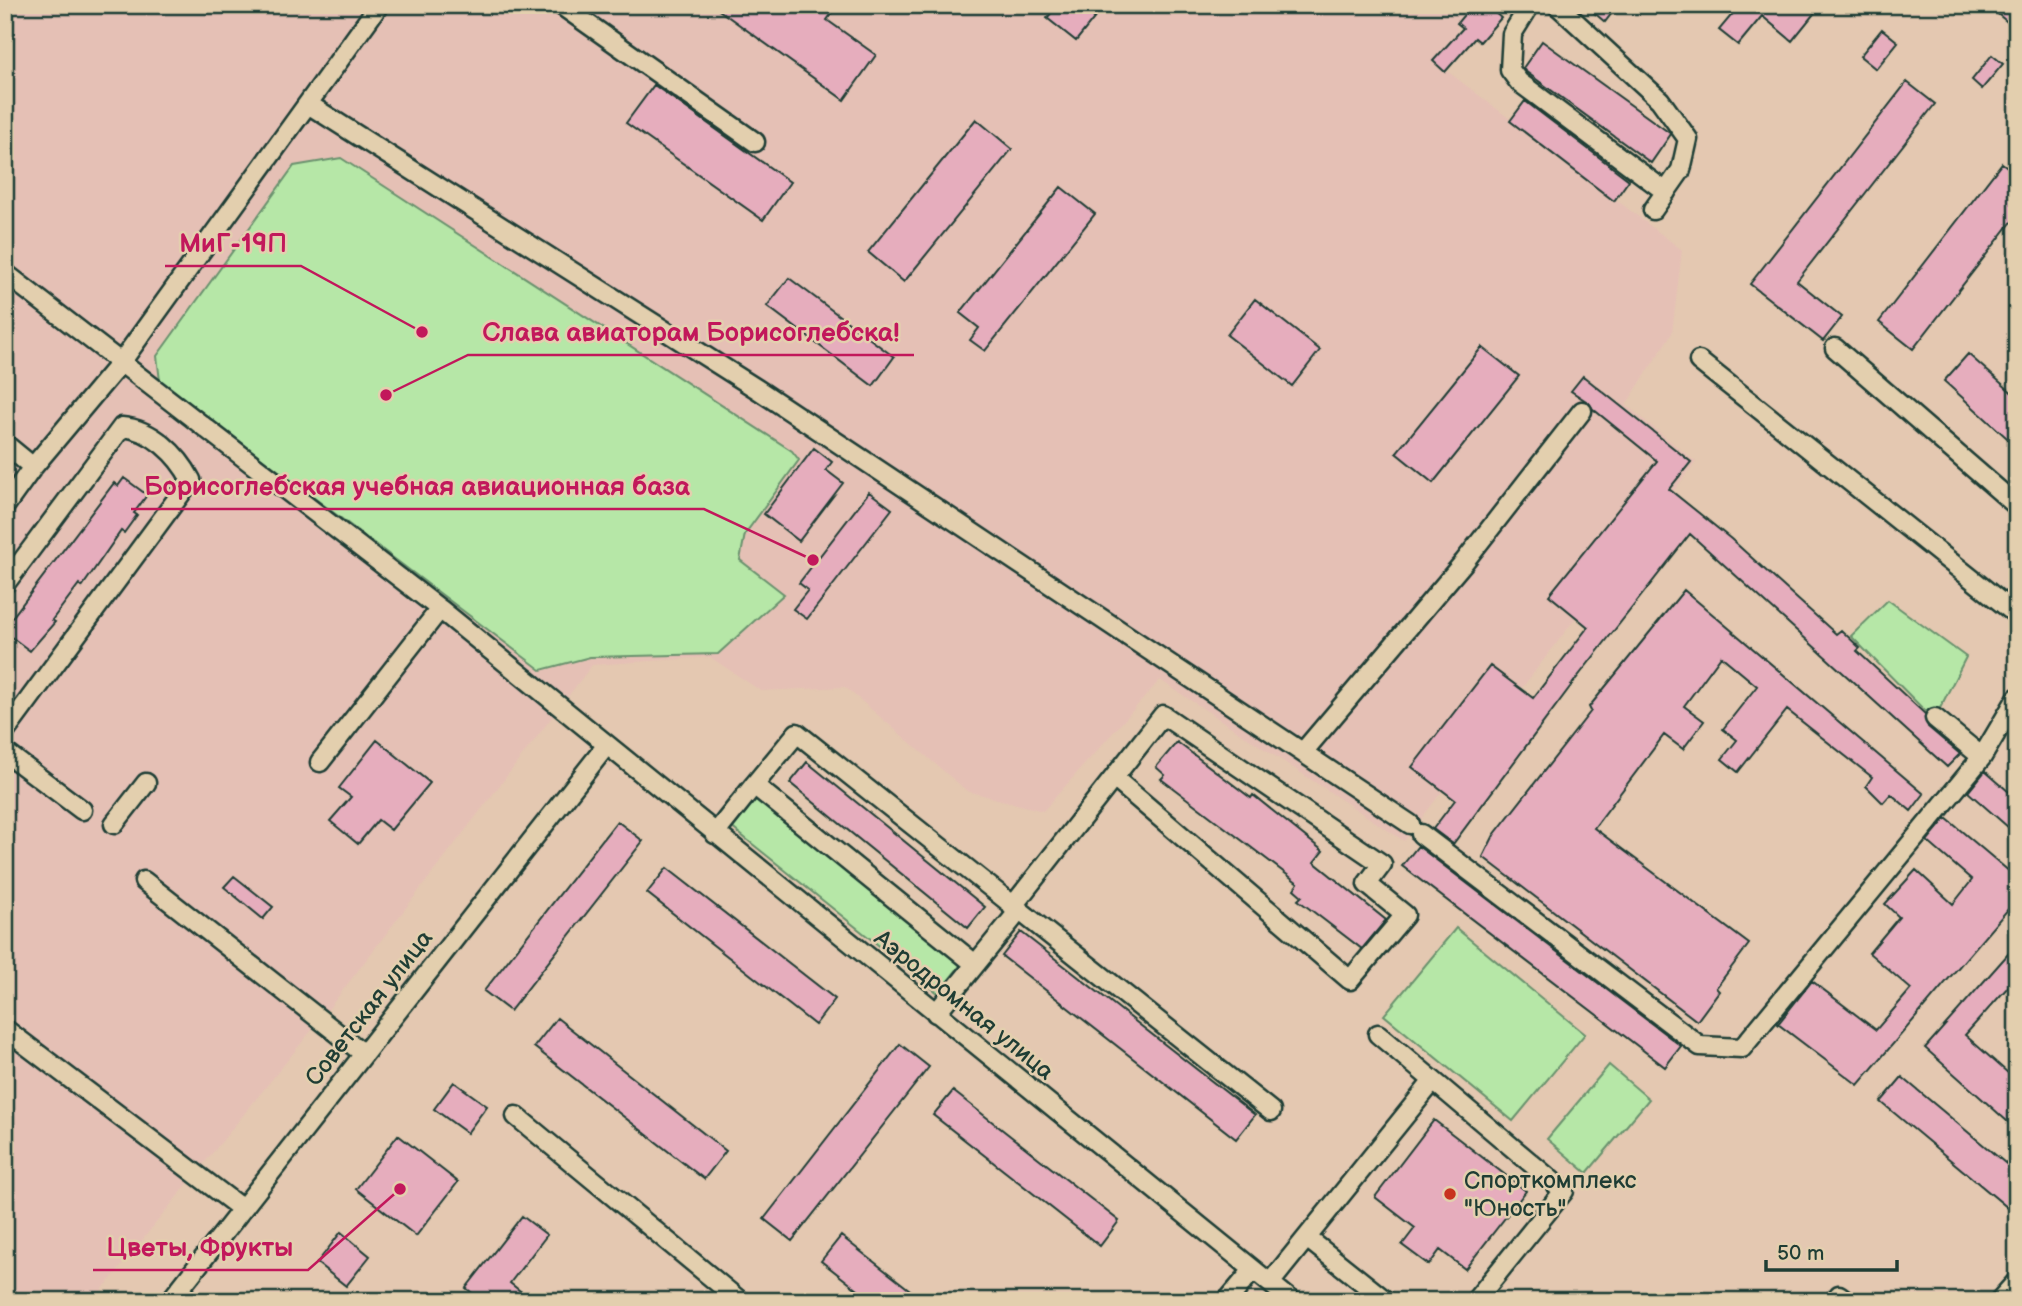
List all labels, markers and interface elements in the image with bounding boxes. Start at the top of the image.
callout: МиГ-19П [165,219,301,266]
text: МиГ-19П [179,229,287,260]
callout: Слава авиаторам Борисоглебска! [468,308,914,355]
text: Слава авиаторам Борисоглебска! [482,318,900,349]
callout: Борисоглебская учебная авиационная база [131,462,704,509]
text: Борисоглебская учебная авиационная база [144,472,691,503]
street label: Аэродромная улица [868,923,1060,1086]
street label: Советская улица [299,924,439,1092]
place label: Спорткомплекс "Юность" [1464,1166,1637,1223]
marker: Спорткомплекс "Юность" [1442,1186,1458,1202]
callout: Цветы, Фрукты [93,1223,308,1270]
scale bar [1766,1229,1898,1273]
text: Цветы, Фрукты [107,1233,293,1264]
text: 50 m [1777,1241,1824,1266]

